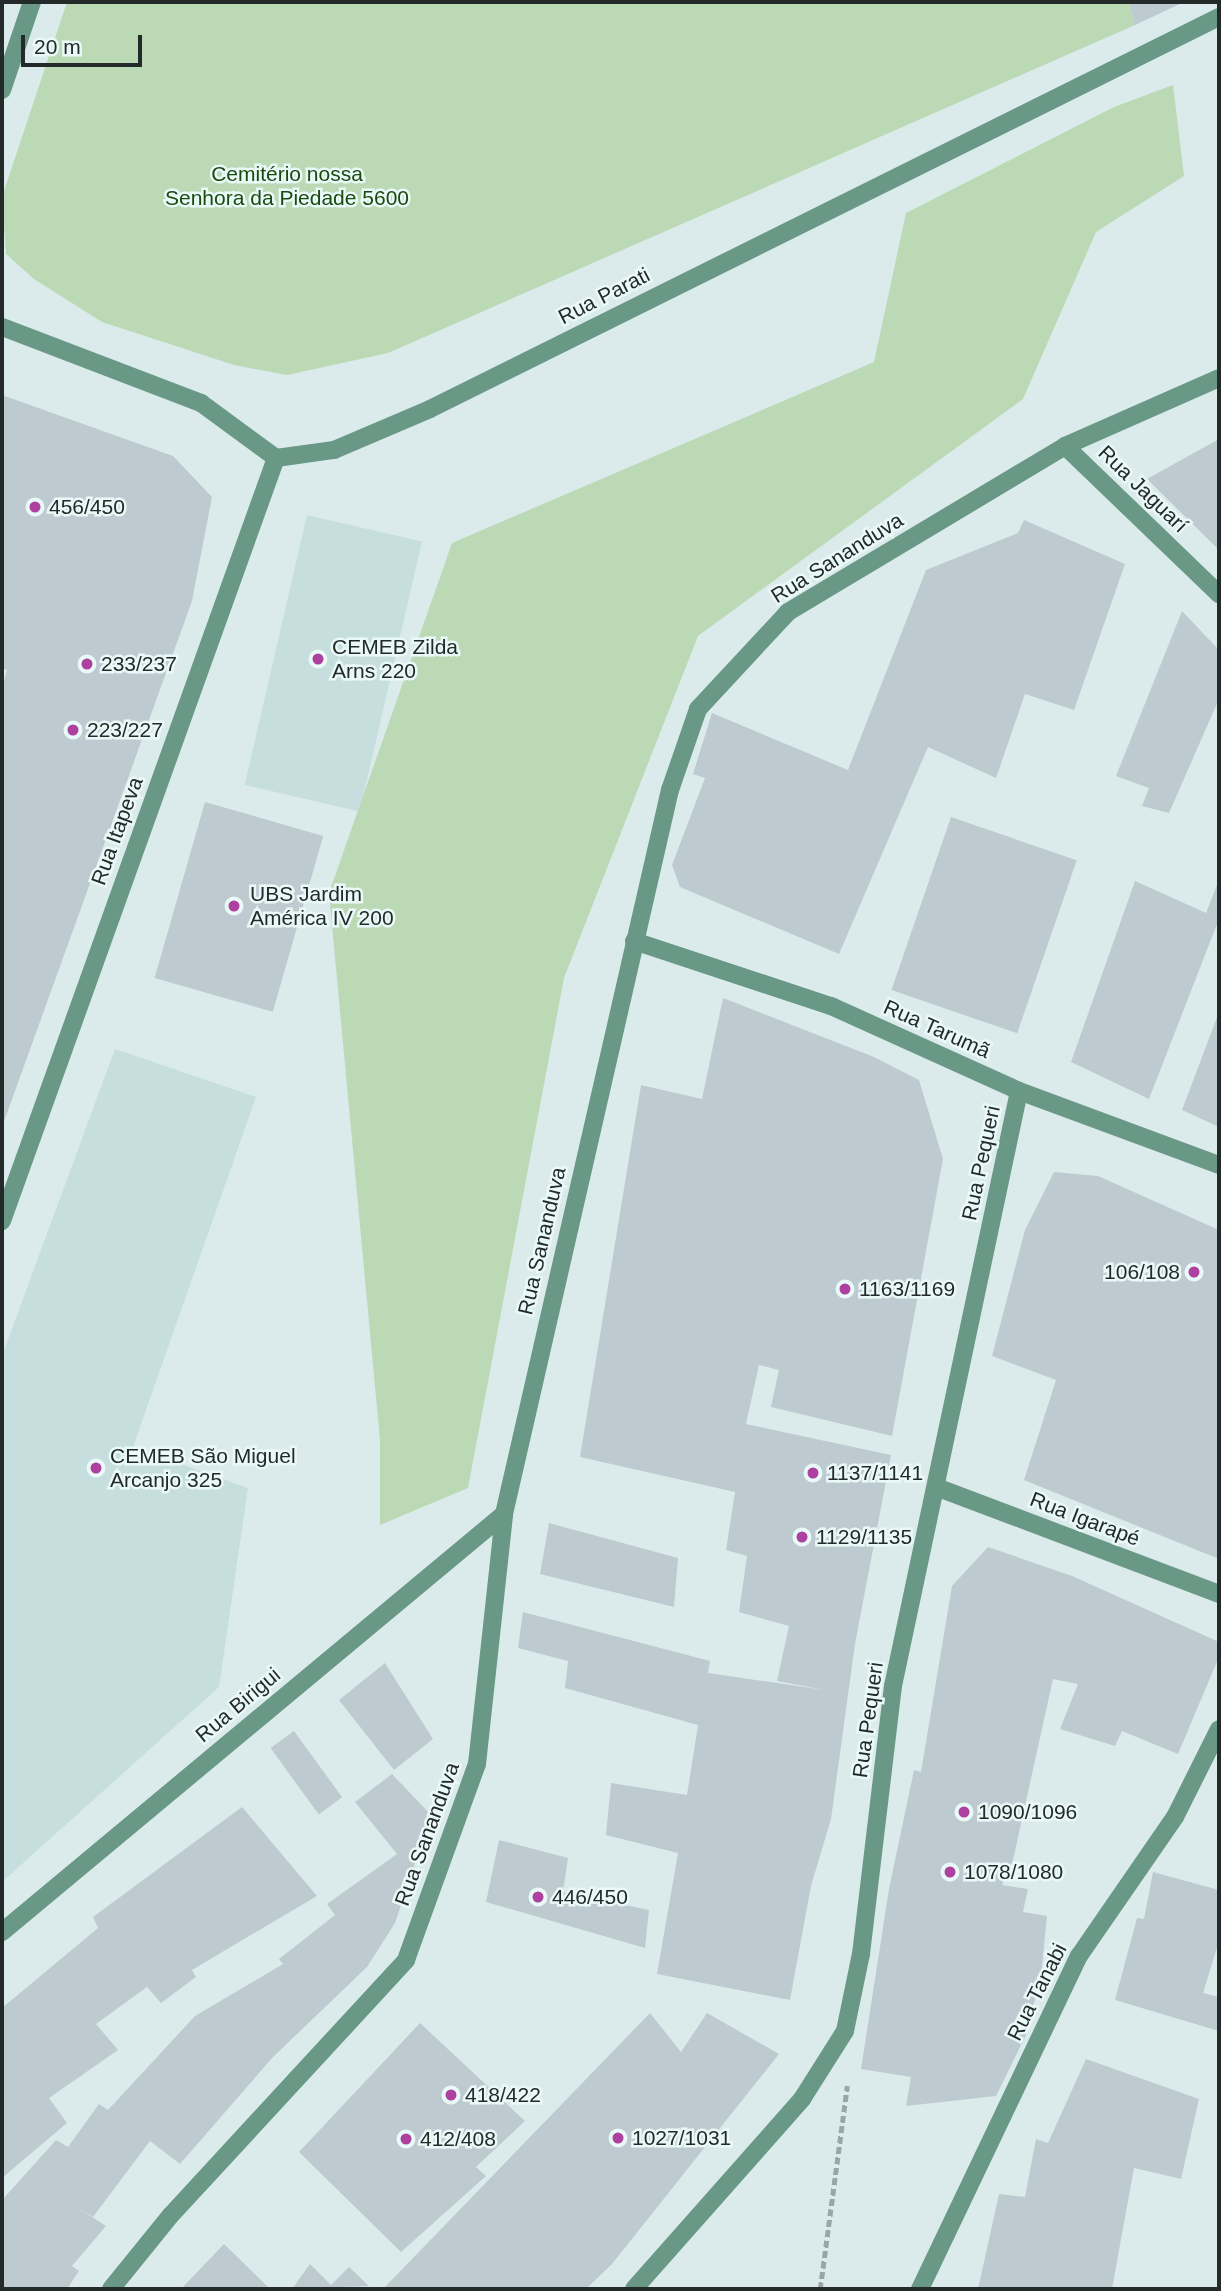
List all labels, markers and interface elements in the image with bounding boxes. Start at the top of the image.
scale bar [24,21,145,65]
text: 20 m [34,35,81,58]
park label: Cemitério nossa Senhora da Piedade 5600 [165,161,409,211]
street label: Rua Parati [554,262,654,330]
street label: Rua Jaguarí [1093,440,1193,538]
place label: 456/450 [49,494,125,520]
marker: 456/450 [27,499,43,515]
street label: Rua Sananduva [766,507,908,609]
place label: CEMEB Zilda Arns 220 [332,634,458,684]
place label: 233/237 [101,651,177,677]
marker: CEMEB Zilda Arns 220 [310,651,326,667]
marker: 233/237 [79,656,95,672]
place label: 223/227 [87,717,163,743]
marker: 223/227 [65,722,81,738]
street label: Rua Itapeva [86,773,148,889]
place label: UBS Jardim América IV 200 [250,881,394,931]
marker: UBS Jardim América IV 200 [224,896,244,916]
street label: Rua Tarumã [880,994,994,1064]
street label: Rua Pequeri [957,1103,1005,1223]
street label: Rua Sananduva [513,1165,571,1317]
place label: 106/108 [1104,1259,1180,1285]
marker: 106/108 [1186,1264,1202,1280]
place label: 1163/1169 [859,1276,955,1302]
marker: 1163/1169 [837,1281,853,1297]
place label: CEMEB São Miguel Arcanjo 325 [110,1443,296,1493]
marker: CEMEB São Miguel Arcanjo 325 [88,1460,104,1476]
place label: 1137/1141 [827,1460,923,1486]
marker: 1137/1141 [805,1465,821,1481]
street label: Rua Igarapé [1027,1487,1143,1551]
place label: 1129/1135 [816,1524,912,1550]
marker: 1129/1135 [794,1529,810,1545]
street label: Rua Pequeri [847,1660,889,1780]
street label: Rua Birigui [191,1662,285,1748]
street label: Rua Sananduva [389,1759,465,1909]
place label: 1090/1096 [978,1799,1077,1825]
marker: 1090/1096 [956,1804,972,1820]
place label: 1078/1080 [964,1859,1063,1885]
marker: 1078/1080 [942,1864,958,1880]
place label: 446/450 [552,1884,628,1910]
marker: 446/450 [530,1889,546,1905]
street label: Rua Tanabi [1002,1939,1072,2045]
place label: 418/422 [465,2082,541,2108]
marker: 418/422 [443,2087,459,2103]
place label: 1027/1031 [632,2125,731,2151]
place label: 412/408 [420,2126,496,2152]
marker: 1027/1031 [610,2130,626,2146]
marker: 412/408 [398,2131,414,2147]

